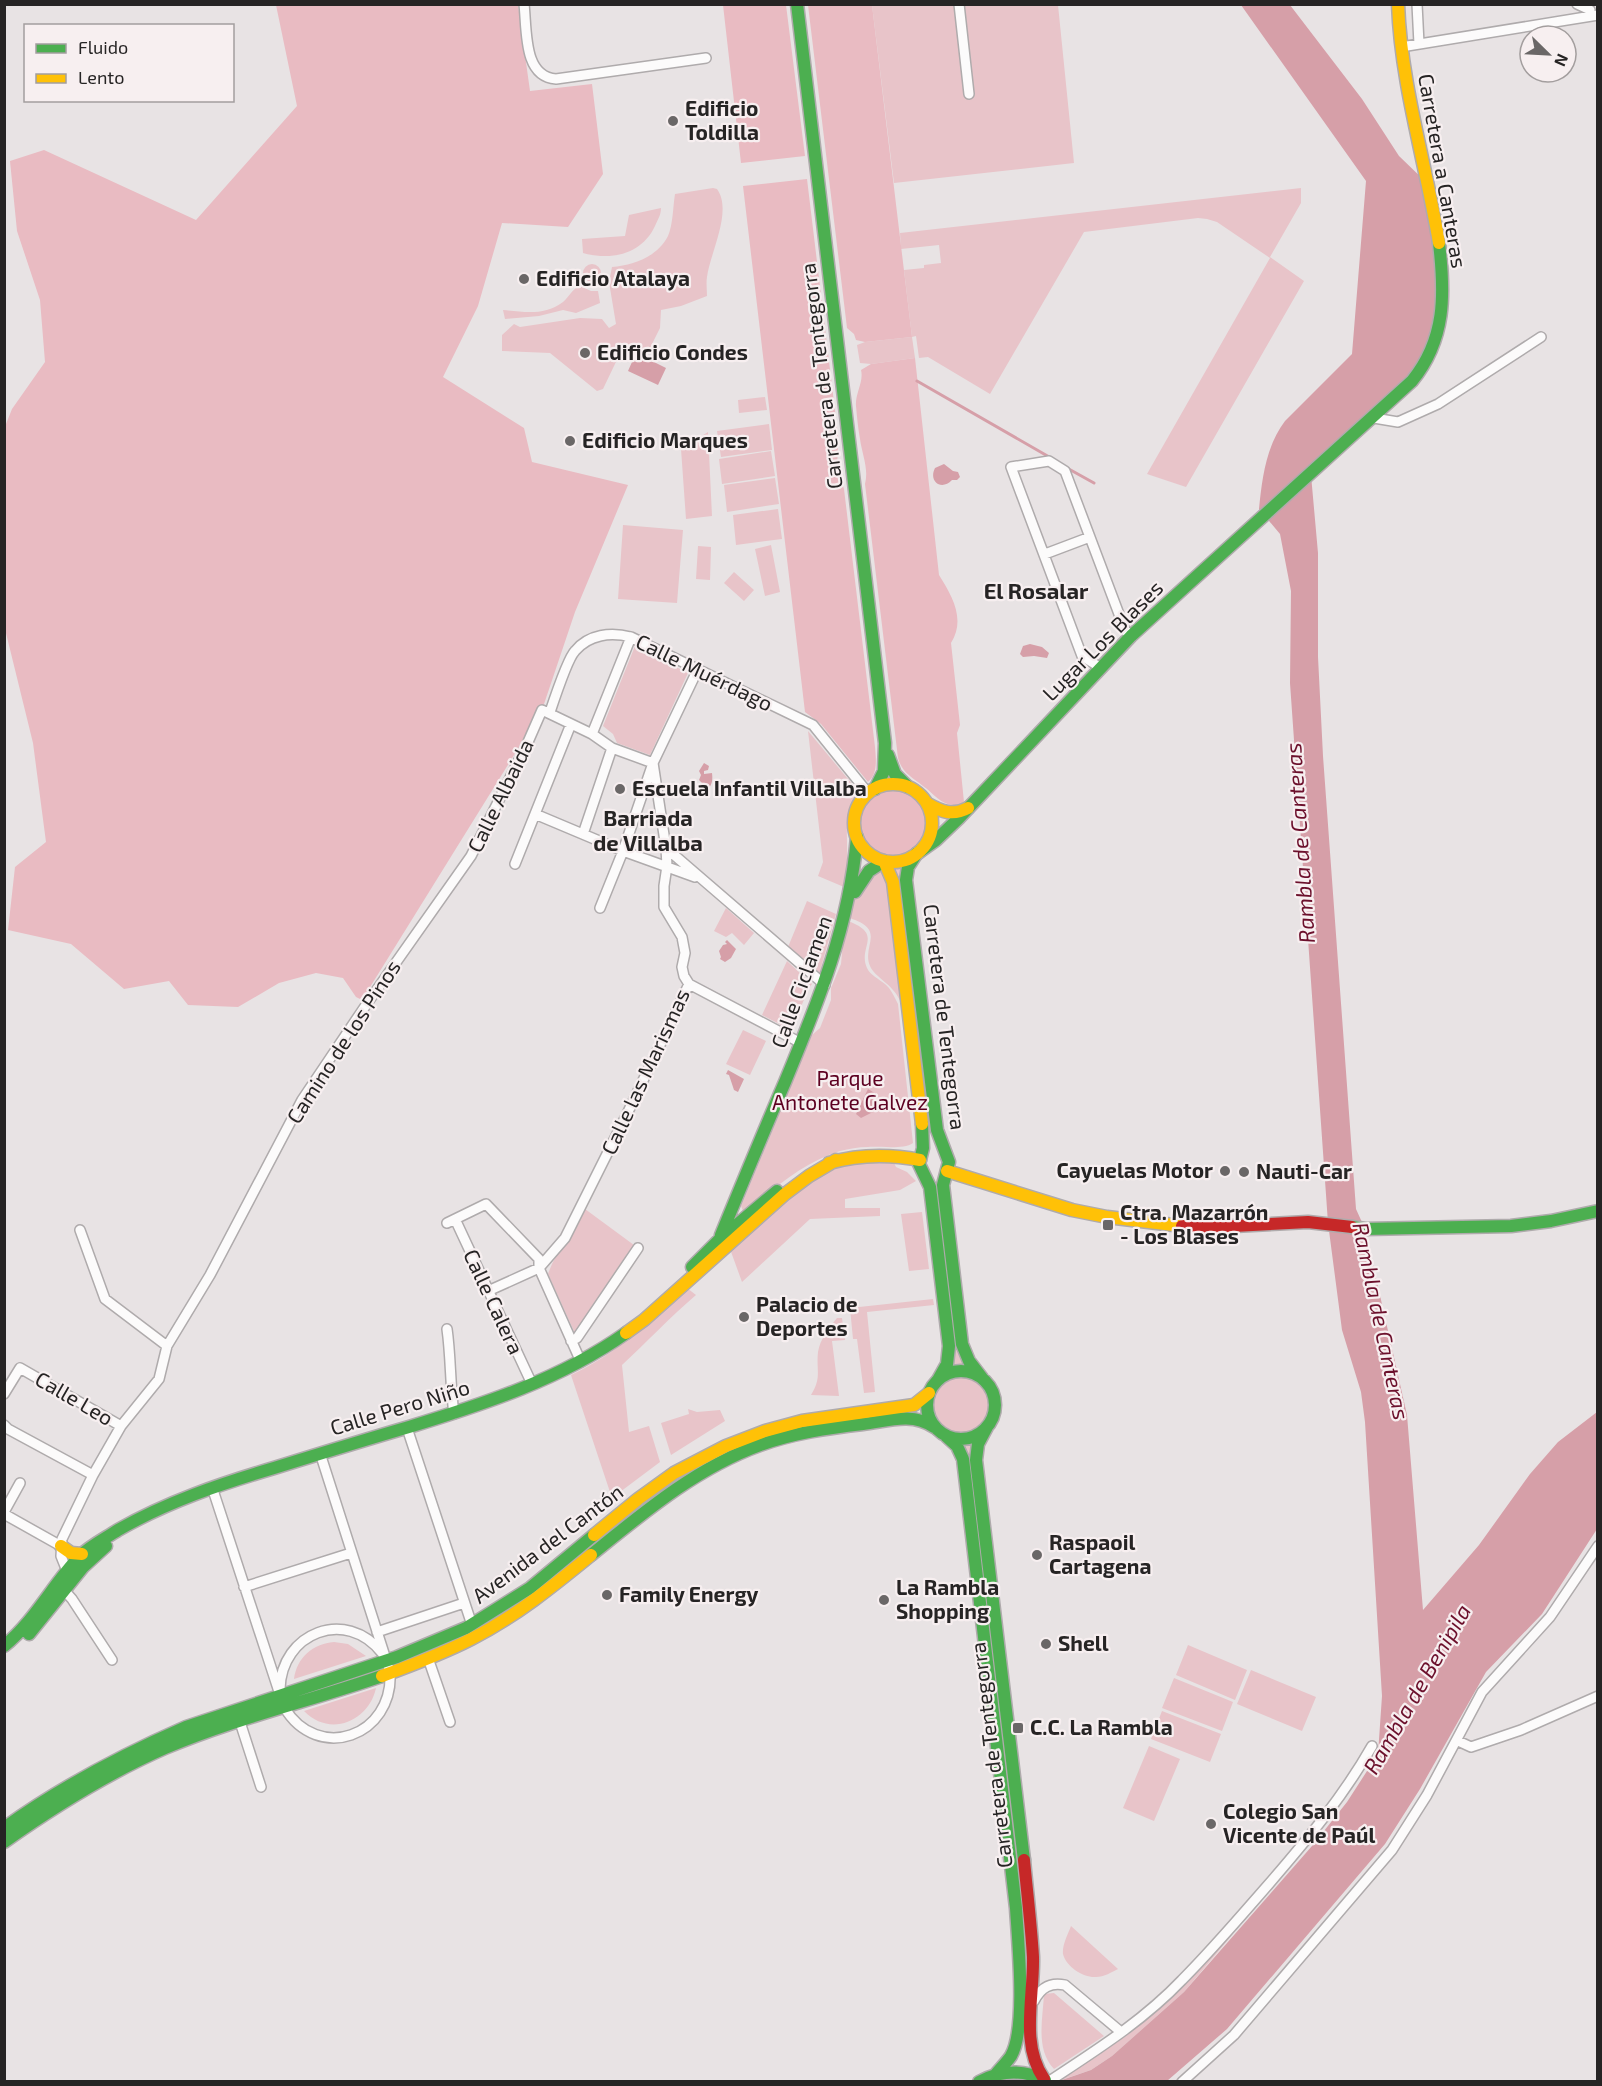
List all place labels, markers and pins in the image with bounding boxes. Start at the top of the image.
place label: Edificio Toldilla [685,95,759,144]
marker: Edificio Toldilla [666,114,680,128]
place label: Edificio Atalaya [536,265,690,291]
marker: Edificio Atalaya [517,272,531,286]
place label: Edificio Condes [597,339,748,364]
marker: Edificio Condes [578,346,592,360]
place label: Edificio Marques [582,427,748,452]
marker: Edificio Marques [563,434,577,448]
place label: Escuela Infantil Villalba [632,775,867,800]
marker: Escuela Infantil Villalba [613,782,627,796]
place label: Cayuelas Motor [1057,1157,1213,1183]
place label: Nauti-Car [1256,1158,1352,1183]
marker: Cayuelas Motor [1218,1164,1232,1178]
marker: Nauti-Car [1237,1165,1251,1179]
place label: Ctra. Mazarrón - Los Blases [1120,1199,1268,1248]
marker: Ctra. Mazarrón - Los Blases [1101,1218,1115,1232]
place label: Palacio de Deportes [756,1291,858,1340]
marker: Palacio de Deportes [737,1310,751,1324]
place label: Raspaoil Cartagena [1049,1529,1151,1578]
marker: Raspaoil Cartagena [1030,1548,1044,1562]
place label: La Rambla Shopping [896,1574,999,1623]
place label: Family Energy [619,1581,759,1607]
marker: Family Energy [600,1588,614,1602]
marker: La Rambla Shopping [877,1593,891,1607]
place label: Shell [1058,1630,1109,1655]
marker: Shell [1039,1637,1053,1651]
place label: C.C. La Rambla [1030,1714,1173,1739]
marker: C.C. La Rambla [1011,1721,1025,1735]
place label: Colegio San Vicente de Paúl [1223,1798,1375,1847]
marker: Colegio San Vicente de Paúl [1204,1817,1218,1831]

